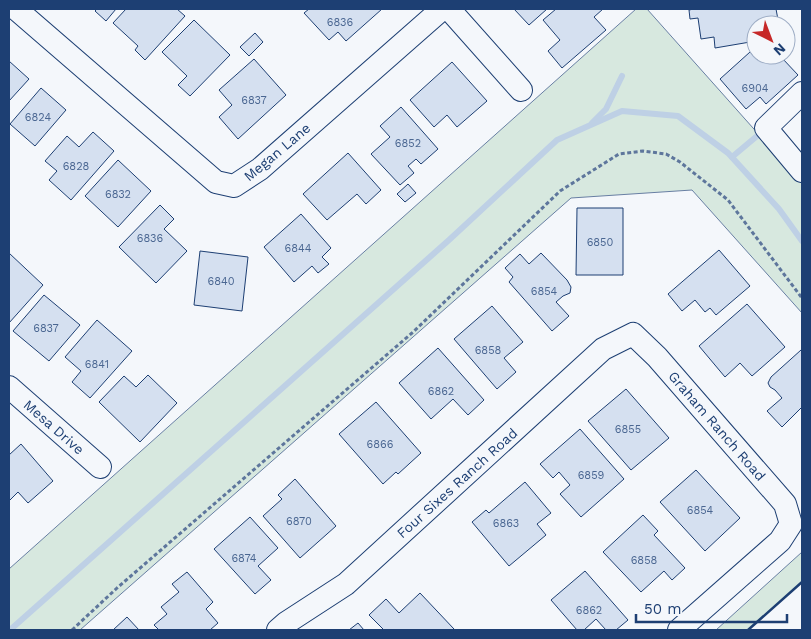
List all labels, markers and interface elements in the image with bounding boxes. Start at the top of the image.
north arrow [746,15,796,65]
house number: 6836 [327,16,353,29]
text: N [770,40,789,59]
house number: 6904 [741,82,769,95]
house number: 6837 [241,94,267,107]
house number: 6824 [25,111,51,124]
street label: Megan Lane [241,120,313,184]
house number: 6852 [395,137,421,150]
house number: 6828 [63,160,90,173]
house number: 6832 [105,188,131,201]
house number: 6836 [137,232,163,245]
house number: 6850 [587,236,614,249]
house number: 6844 [285,242,312,255]
house number: 6840 [207,275,235,288]
house number: 6854 [531,285,558,298]
house number: 6837 [33,322,59,335]
house number: 6858 [475,344,502,357]
house number: 6841 [85,358,109,371]
street label: Graham Ranch Road [665,368,769,484]
house number: 6862 [428,385,454,398]
street label: Mesa Drive [21,397,87,457]
house number: 6855 [615,423,641,436]
street label: Four Sixes Ranch Road [394,425,520,541]
house number: 6866 [367,438,394,451]
house number: 6859 [578,469,605,482]
house number: 6854 [687,504,714,517]
house number: 6870 [286,515,312,528]
house number: 6863 [493,517,519,530]
house number: 6874 [231,552,257,565]
house number: 6858 [631,554,658,567]
scale bar [636,592,787,624]
text: 50 m [644,600,681,618]
house number: 6862 [576,604,602,617]

